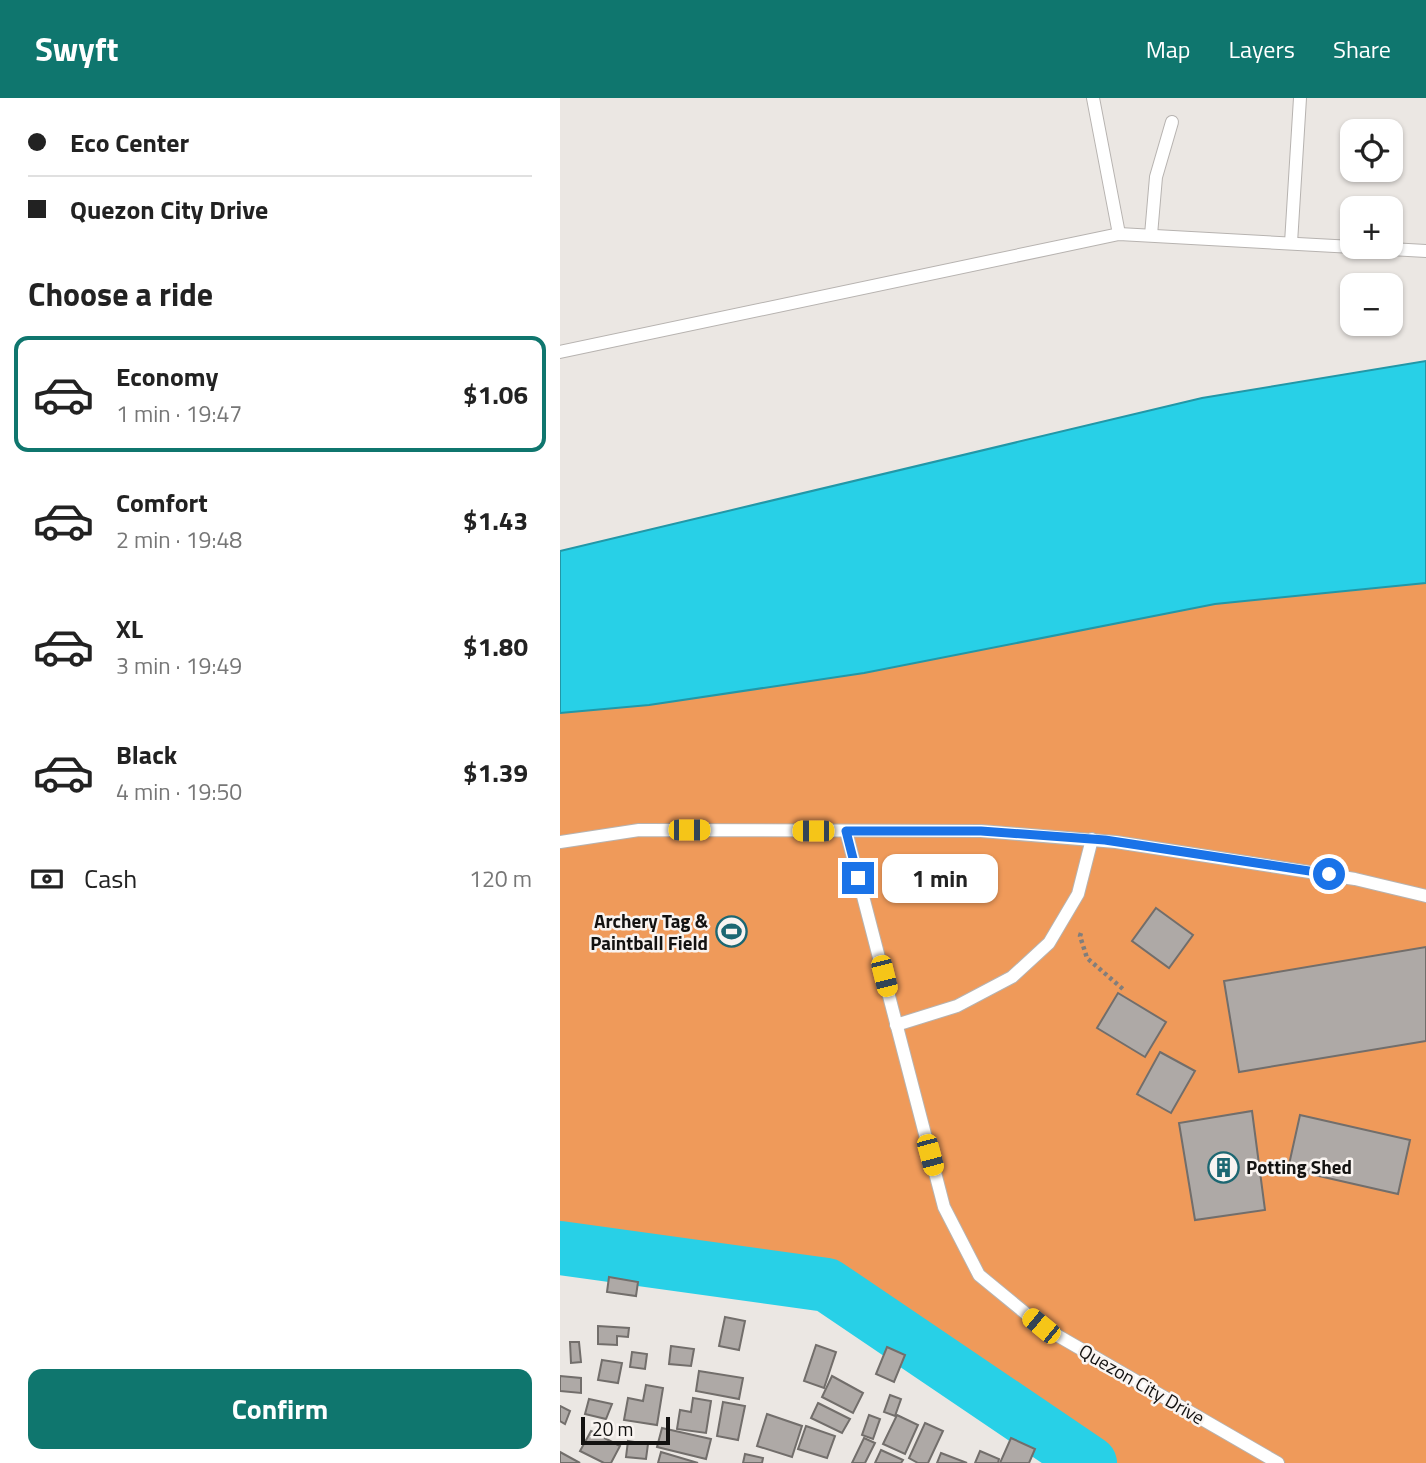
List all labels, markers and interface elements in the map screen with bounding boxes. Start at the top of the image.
text: Swyft [35,24,119,74]
text: Map [1146,31,1191,67]
text: Layers [1229,31,1295,67]
text: Share [1333,31,1391,67]
map controls [1340,119,1403,336]
button: locate [1340,119,1403,182]
text: Eco Center [70,123,189,162]
text: Quezon City Drive [70,190,268,229]
button: + [1340,196,1403,259]
text: Choose a ride [28,270,213,318]
button: − [1340,273,1403,336]
text: Economy [116,357,218,396]
icon: car [32,363,95,426]
text: $1.06 [463,375,528,414]
text: 1 min · 19:47 [116,396,242,431]
text: Comfort [116,483,208,522]
icon: car [32,489,95,552]
text: $1.43 [463,501,528,540]
text: 2 min · 19:48 [116,522,242,557]
text: XL [116,609,143,648]
icon: car [32,615,95,678]
text: $1.80 [463,627,528,666]
text: 3 min · 19:49 [116,648,242,683]
text: Black [116,735,177,774]
icon: car [32,741,95,804]
text: $1.39 [463,753,528,792]
text: 4 min · 19:50 [116,774,242,809]
car [669,820,711,841]
car [793,821,835,842]
callout: 1 min [882,854,998,902]
route start [1313,858,1345,890]
text: Cash [84,859,137,898]
icon: cash [28,860,66,898]
text: 120 m [469,861,532,896]
text: 1 min [912,861,968,896]
route end [842,862,874,894]
place label: Archery Tag & Paintball Field [590,906,709,957]
sports icon: Archery Tag & Paintball Field [714,915,748,949]
car [869,953,900,999]
car [915,1132,946,1178]
building icon: Potting Shed [1206,1150,1240,1184]
place label: Potting Shed [1246,1152,1352,1181]
car [1019,1305,1064,1347]
street label: Quezon City Drive [1074,1336,1211,1431]
button: Confirm [28,1369,532,1449]
scale bar [581,1414,670,1446]
text: 20 m [592,1414,633,1443]

